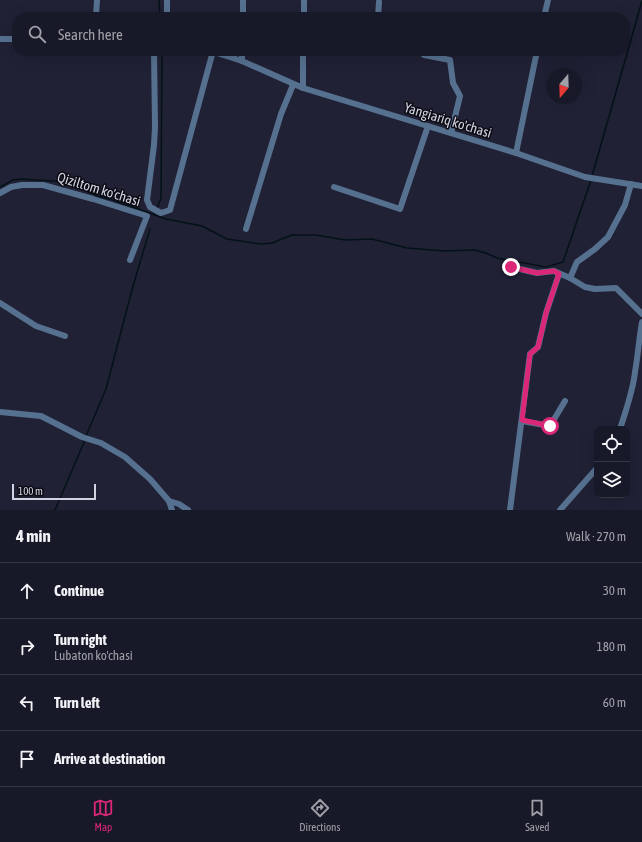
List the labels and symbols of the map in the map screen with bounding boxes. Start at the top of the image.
north arrow [546,68,582,104]
street label: Yangiariq ko'chasi [402,99,494,141]
street label: Qiziltom ko'chasi [55,169,143,209]
route end [502,258,520,276]
route start [541,417,559,435]
scale bar [12,482,96,501]

